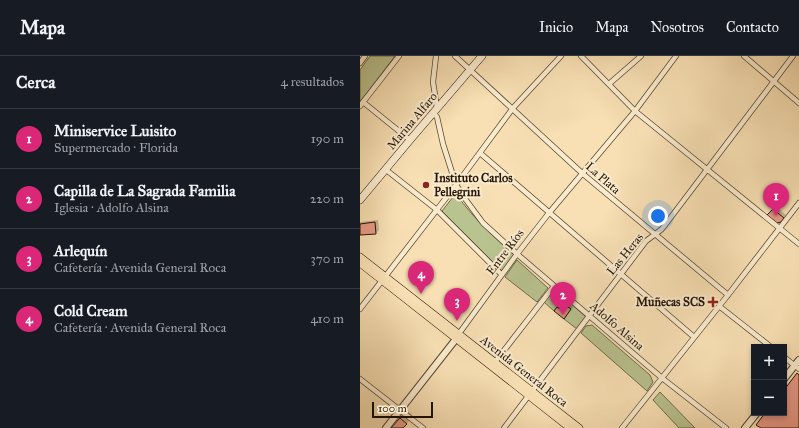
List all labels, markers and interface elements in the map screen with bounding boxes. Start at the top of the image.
text: Mapa [20,16,65,39]
text: Inicio [539,19,573,36]
text: Mapa [595,19,628,36]
text: Nosotros [650,19,704,36]
text: Contacto [726,19,779,36]
text: Cerca [16,72,55,93]
text: 4 resultados [281,74,344,90]
street label: Marina Alfaro [384,90,440,152]
text: Miniservice Luisito [54,122,176,140]
text: 1 [26,131,32,147]
text: 190 m [311,131,344,147]
text: Supermercado · Florida [54,140,178,156]
street label: La Plata [583,159,624,197]
place label: Instituto Carlos Pellegrini [434,171,513,200]
marker: Instituto Carlos Pellegrini [421,180,431,190]
text: Capilla de La Sagrada Familia [54,182,236,200]
pin: 1 [763,183,789,216]
text: 2 [26,191,32,207]
text: 220 m [310,191,344,207]
text: Iglesia · Adolfo Alsina [54,200,169,216]
your location [648,206,668,226]
street label: Entre Ríos [483,226,527,278]
street label: Las Heras [604,230,646,278]
text: Arlequín [54,242,107,260]
text: 3 [26,251,32,267]
text: 370 m [311,251,344,267]
text: Cafetería · Avenida General Roca [54,260,226,276]
pin: 4 [408,261,434,294]
pin: 2 [550,282,576,315]
pin: 3 [444,288,470,321]
place label: Muñecas SCS [636,295,705,309]
marker: Muñecas SCS [708,297,718,307]
street label: Adolfo Alsina [587,298,647,354]
text: Cold Cream [54,302,128,320]
text: 4 [25,311,33,327]
text: 410 m [310,311,344,327]
text: Cafetería · Avenida General Roca [54,320,226,336]
street label: Avenida General Roca [477,332,571,410]
map controls [751,344,787,416]
button: + [751,344,787,380]
button: − [751,380,787,416]
scale bar [372,400,433,419]
text: 100 m [378,402,407,415]

